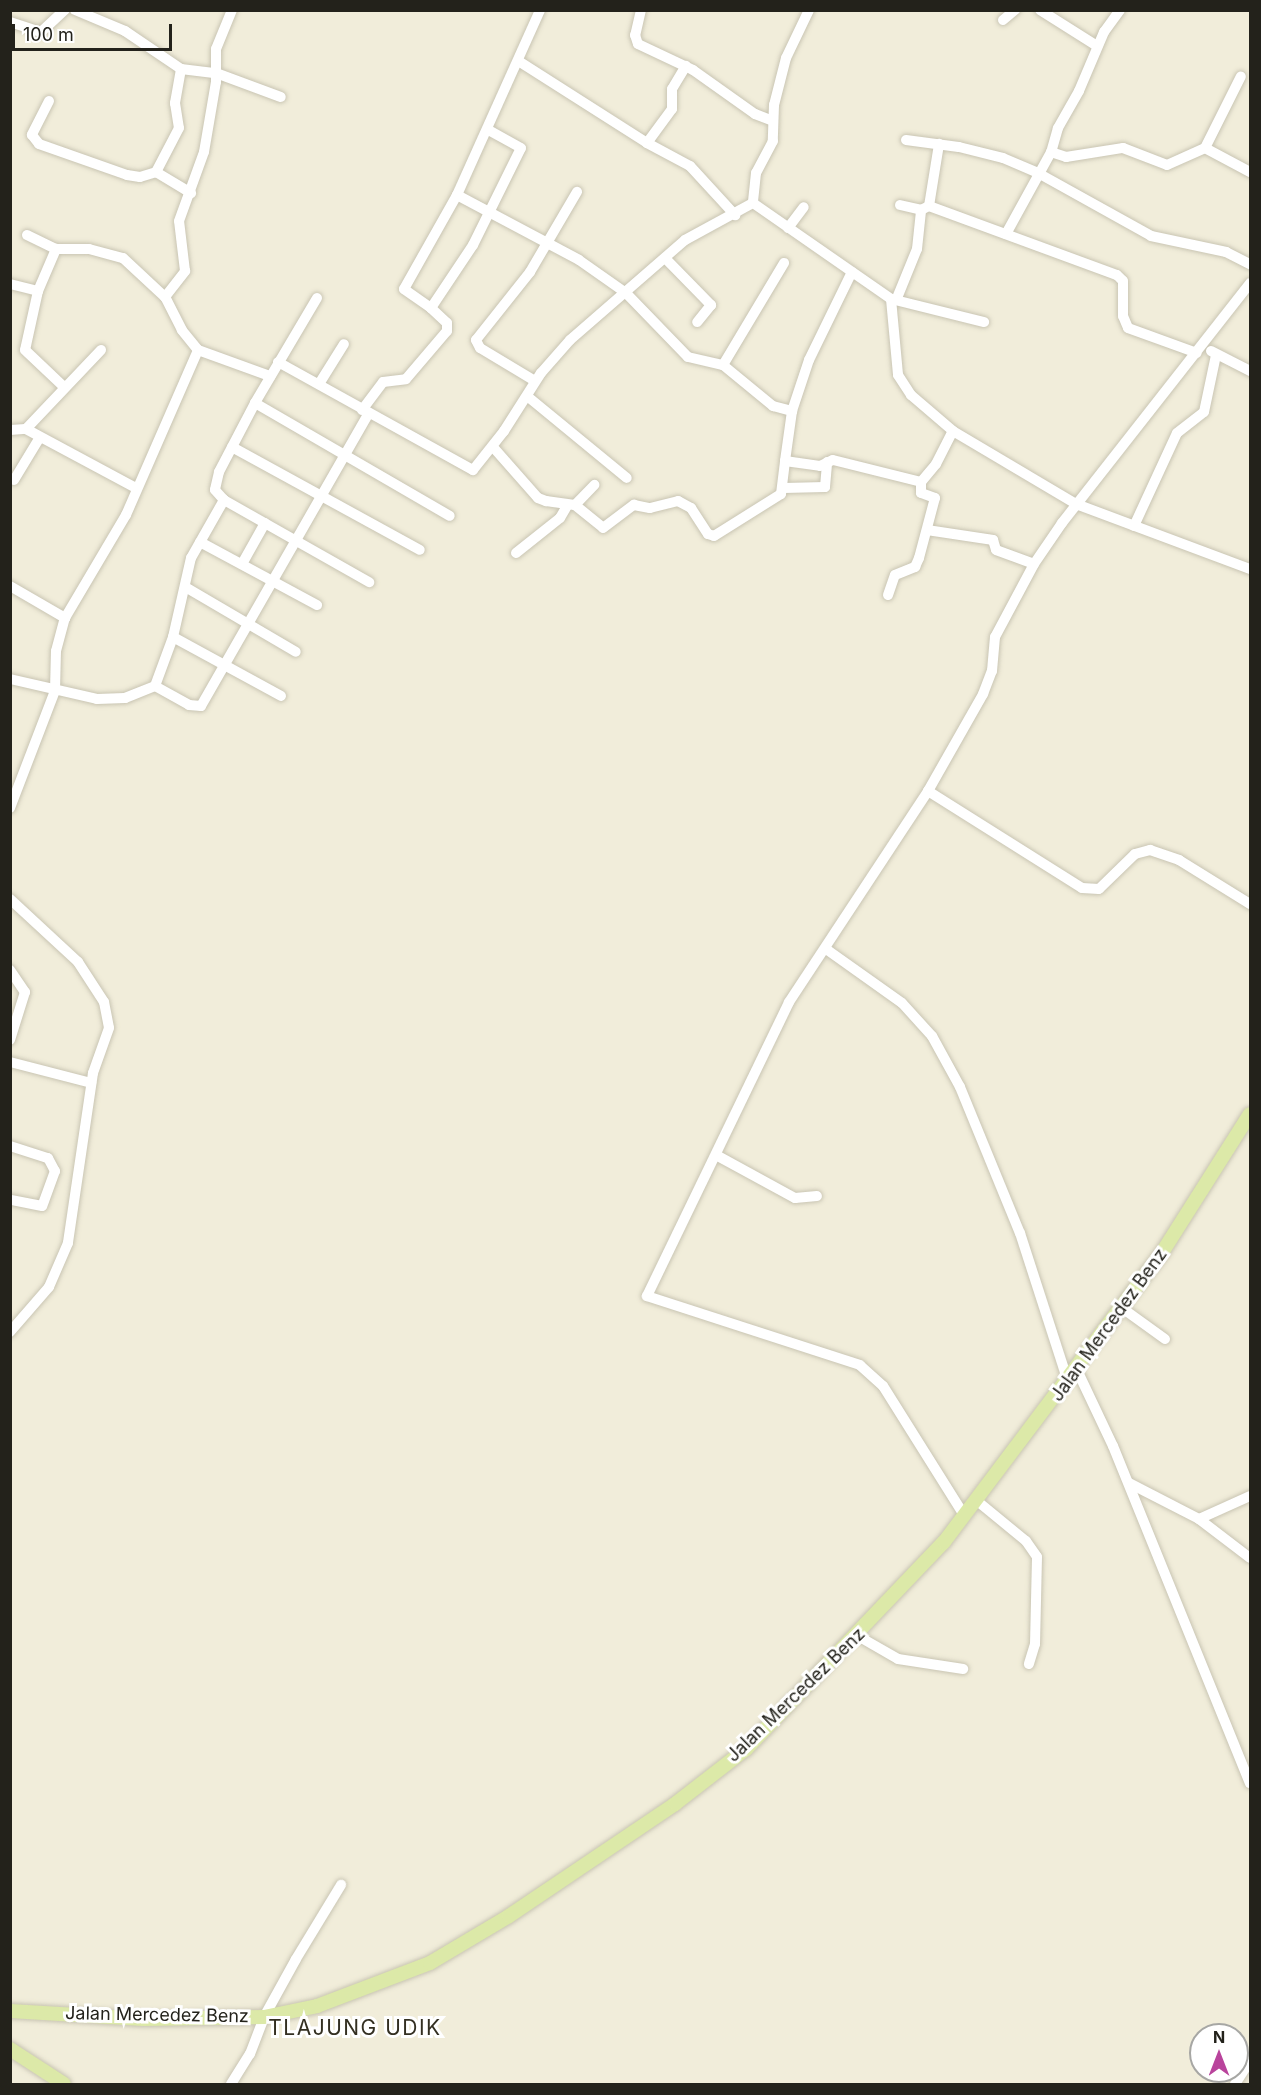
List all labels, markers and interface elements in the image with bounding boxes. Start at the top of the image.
scale bar [15,12,176,50]
text: 100 m [23,24,74,45]
street label: Jalan Mercedez Benz [1046,1244,1172,1406]
street label: Jalan Mercedez Benz [722,1623,870,1767]
street label: Jalan Mercedez Benz [65,2003,249,2027]
district label: TLAJUNG UDIK [268,2015,442,2041]
north arrow [1189,2023,1249,2083]
text: N [1213,2027,1225,2047]

